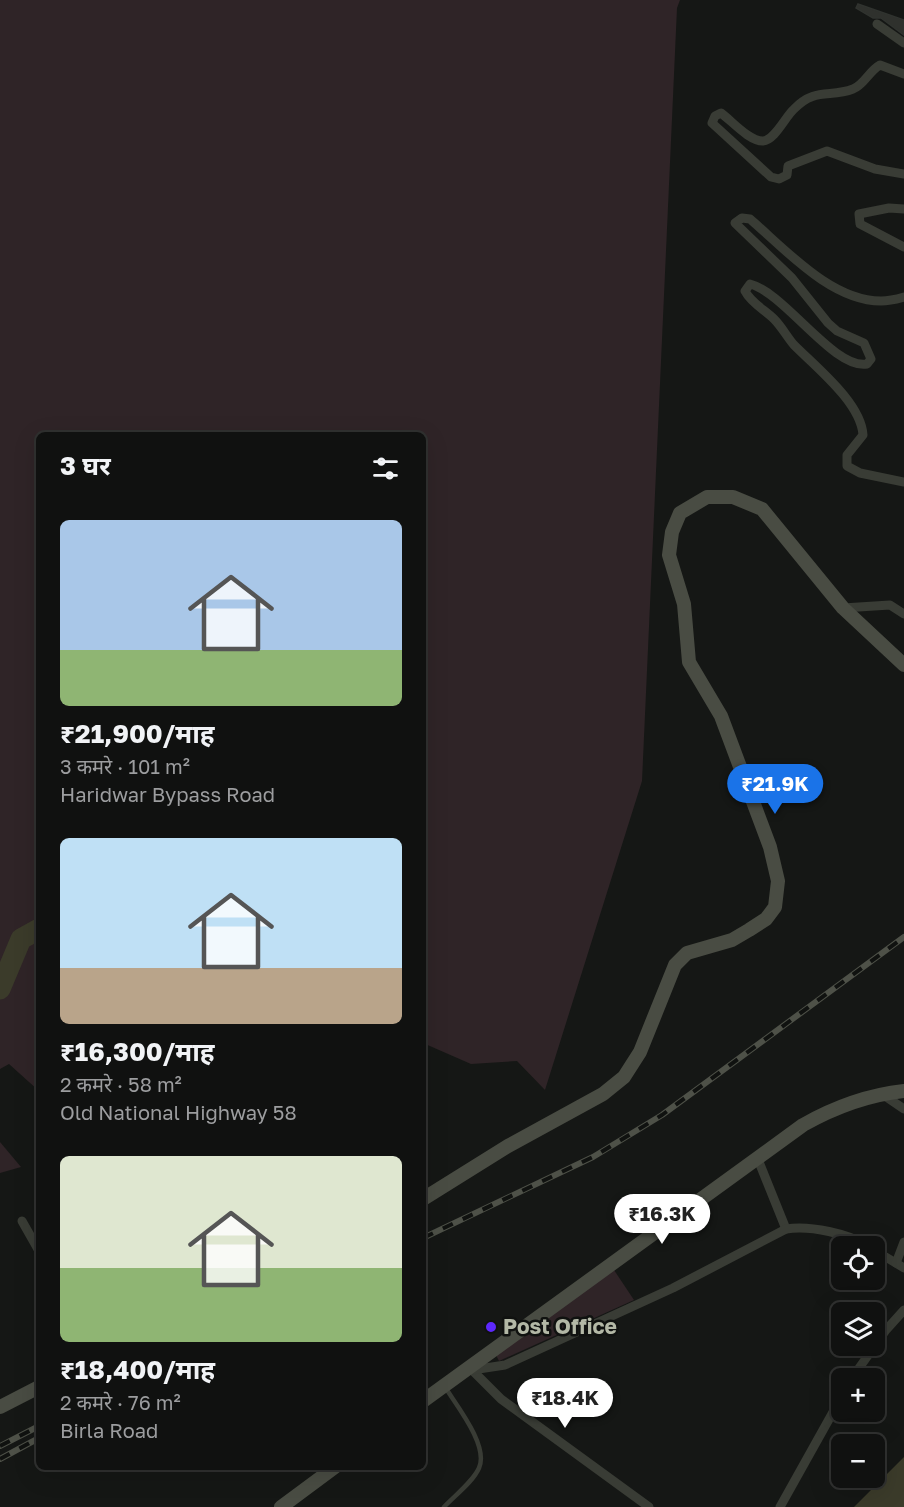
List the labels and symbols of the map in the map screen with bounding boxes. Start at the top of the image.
pin: ₹21.9K [726,764,824,815]
pin: ₹16.3K [613,1194,711,1245]
place label: Post Office [503,1313,617,1339]
marker: Post Office [484,1320,498,1334]
pin: ₹18.4K [516,1378,614,1429]

